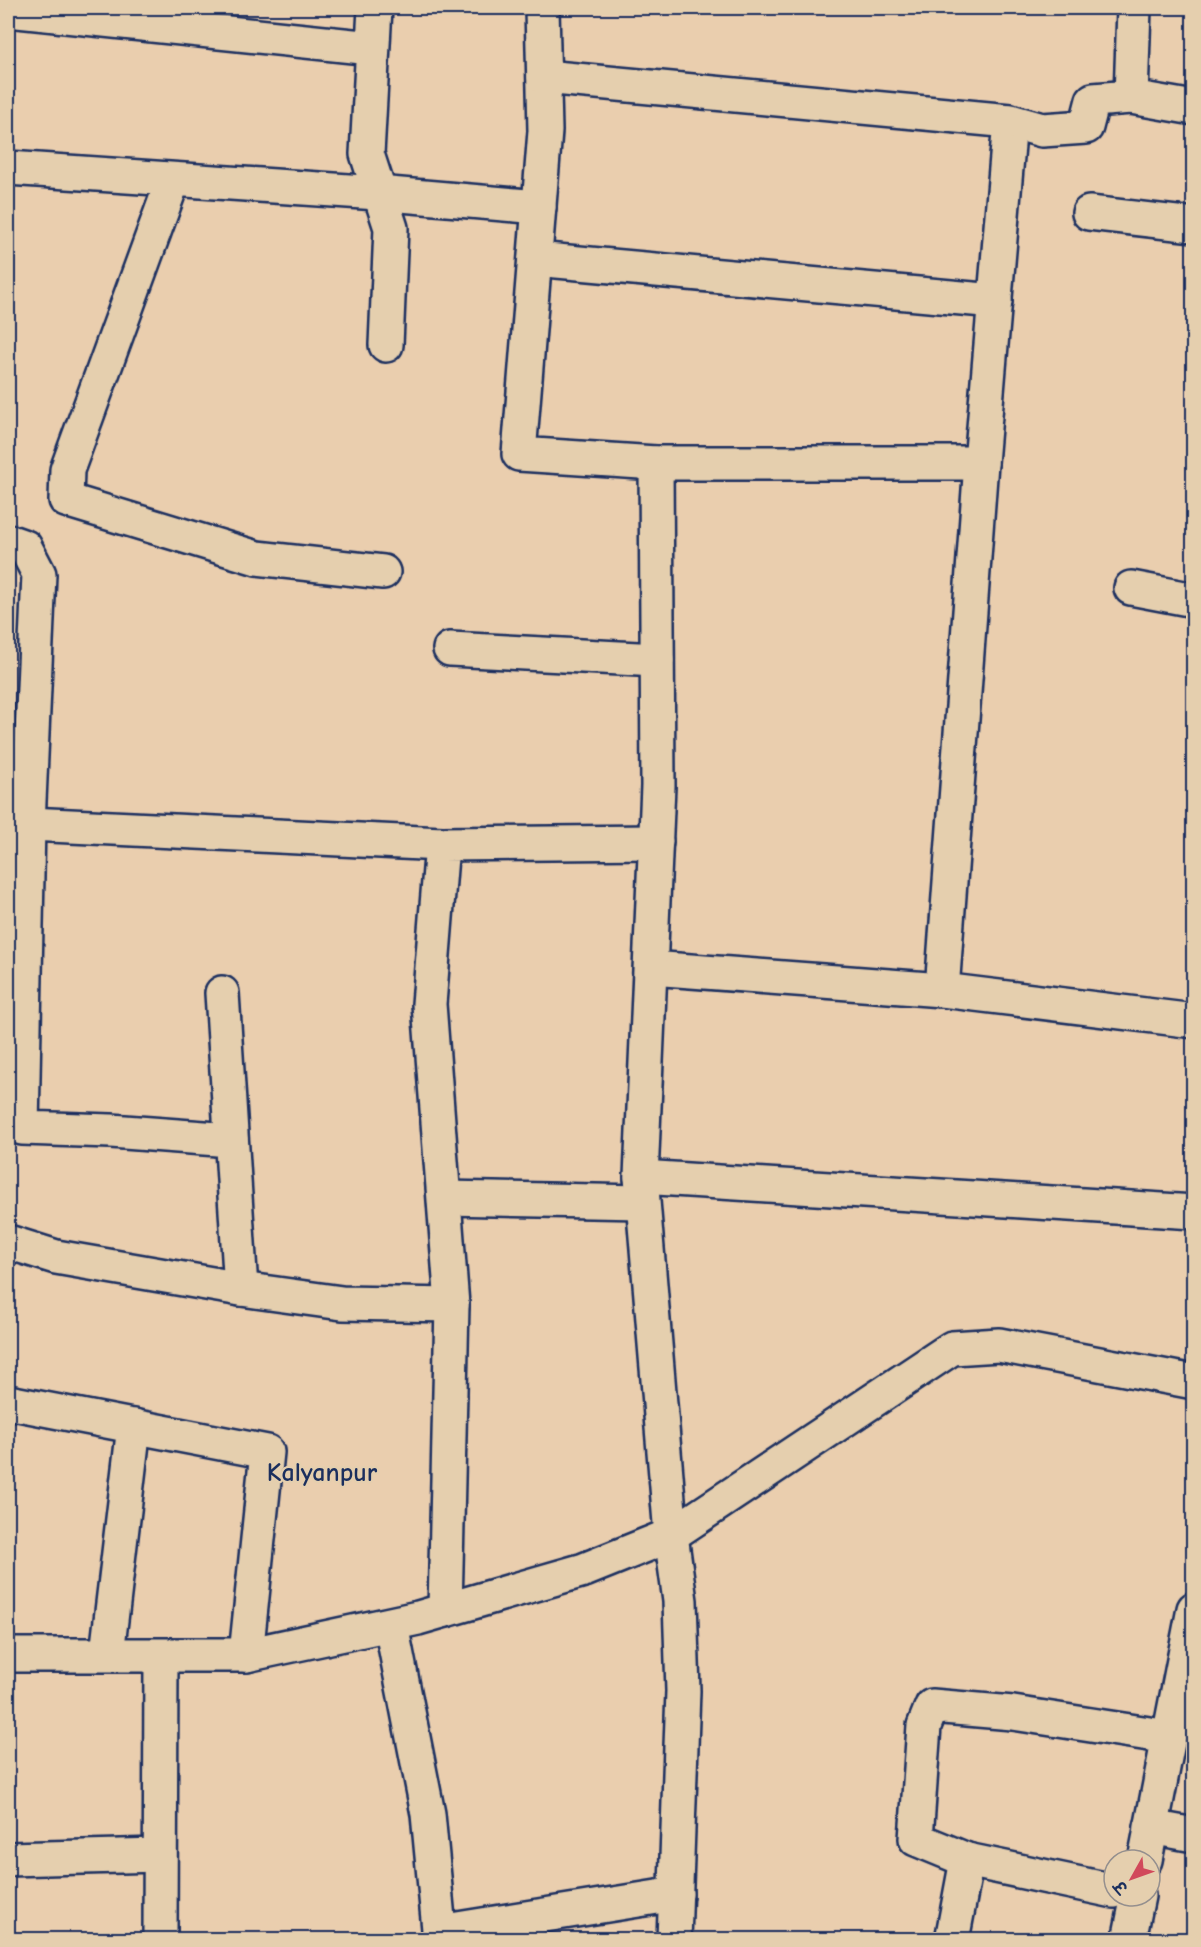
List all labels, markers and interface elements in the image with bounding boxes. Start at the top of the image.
district label: Kalyanpur [267,1458,378,1488]
north arrow [1102,1848,1162,1908]
text: उ [1110,1876,1133,1898]

